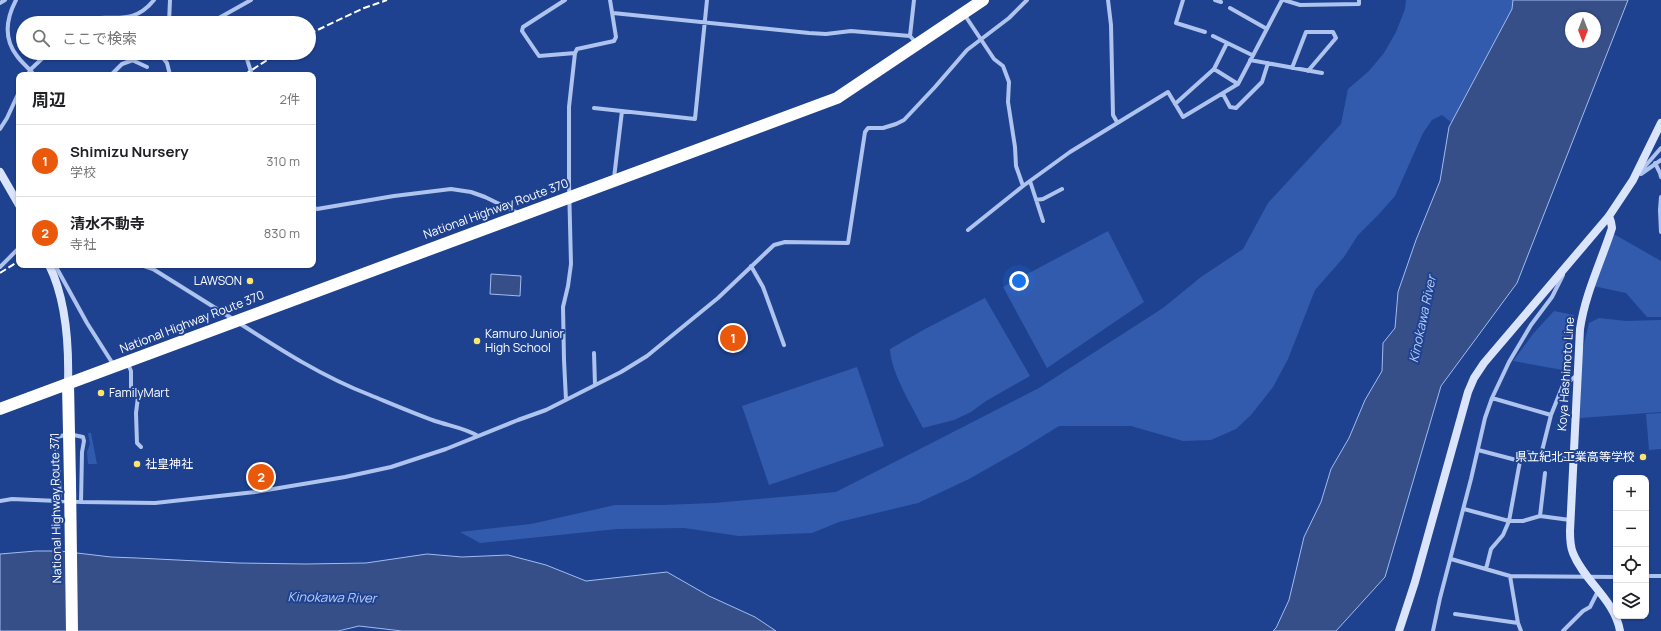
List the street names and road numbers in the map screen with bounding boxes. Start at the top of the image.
street label: National Highway Route 370 [421,174,571,243]
street label: National Highway Route 370 [117,286,267,357]
street label: Koya Hashimoto Line [1553,316,1578,431]
street label: National Highway Route 371 [46,432,65,584]

